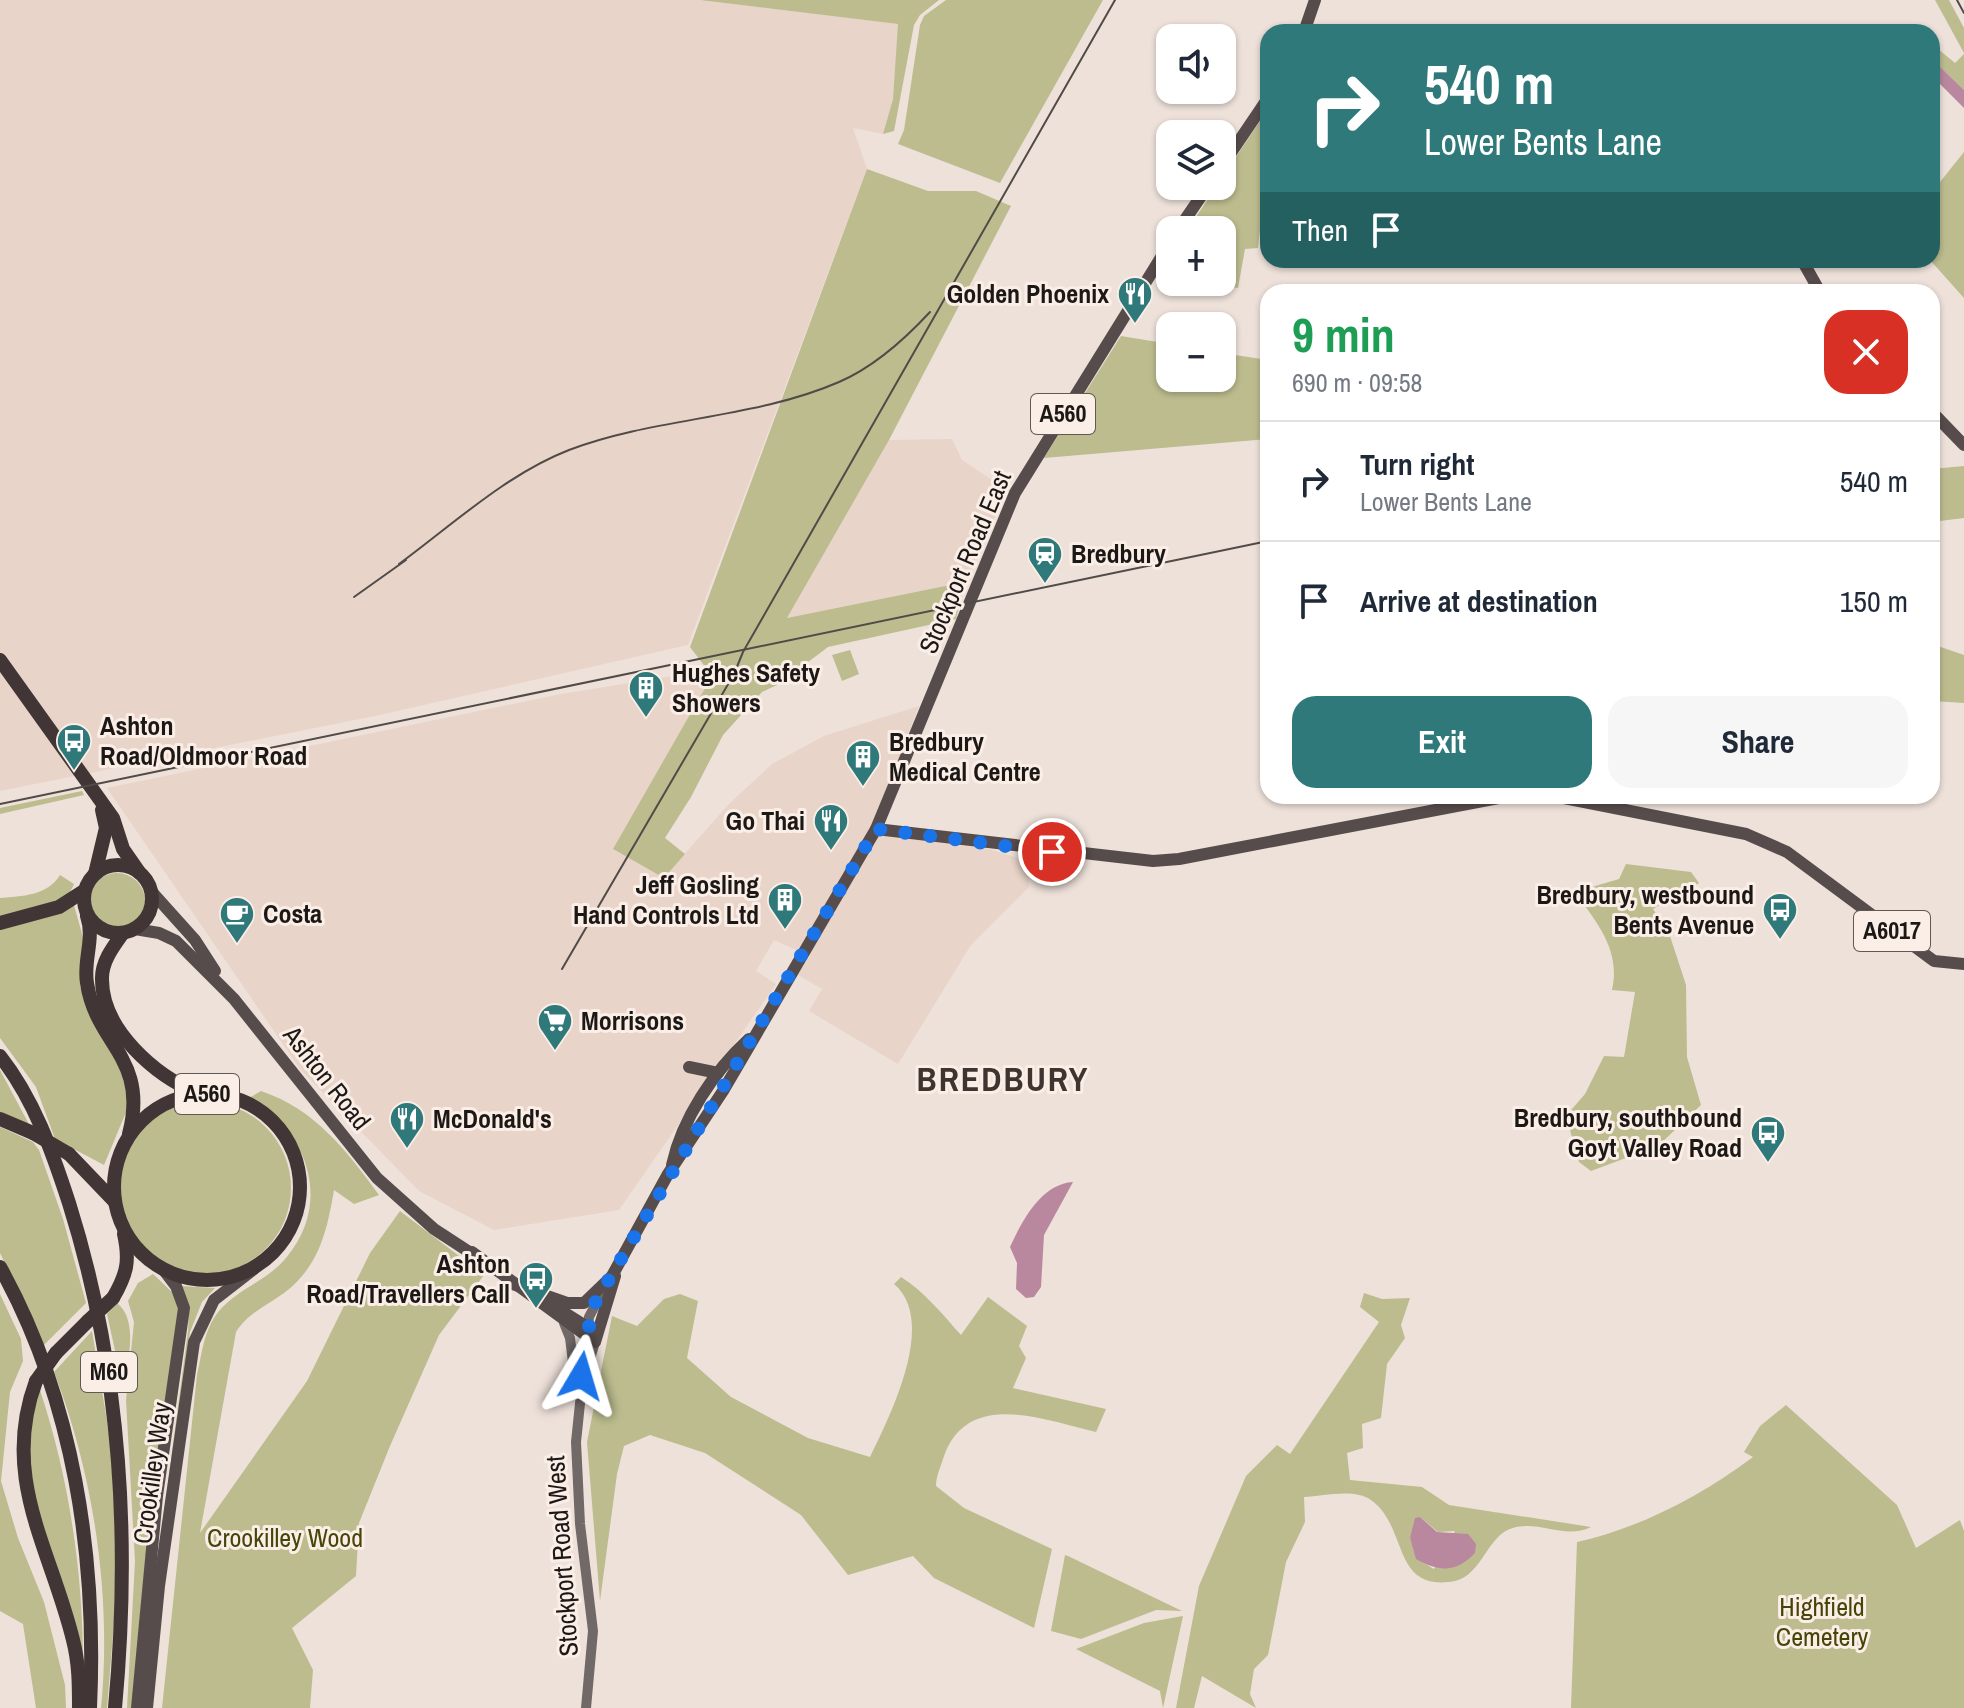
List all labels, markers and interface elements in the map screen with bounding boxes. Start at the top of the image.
map controls [1156,24,1236,392]
button: sound [1156,24,1236,104]
text: 540 m [1424,46,1554,121]
icon: right [1292,56,1396,160]
text: Lower Bents Lane [1424,118,1662,166]
button: layers [1156,120,1236,200]
icon: arrive [1364,208,1408,252]
text: Then [1292,210,1348,250]
button: + [1156,216,1236,296]
restaurant icon: Golden Phoenix [1116,275,1154,325]
place label: Golden Phoenix [947,276,1109,311]
text: 9 min [1292,302,1395,367]
button: close [1824,310,1908,394]
button: − [1156,312,1236,392]
text: 690 m · 09:58 [1292,365,1422,400]
road number: A560 [1031,394,1095,434]
text: Turn right [1360,444,1474,484]
icon: right [1292,459,1336,503]
text: 540 m [1840,461,1908,501]
street label: Stockport Road East [910,465,1019,659]
text: Lower Bents Lane [1360,484,1532,519]
station icon: Bredbury [1026,535,1064,585]
place label: Bredbury [1071,536,1166,571]
icon: arrive [1292,579,1336,623]
text: Arrive at destination [1360,581,1598,621]
text: 150 m [1840,581,1908,621]
place label: Hughes Safety Showers [672,655,820,720]
building icon: Hughes Safety Showers [627,669,665,719]
button: Exit [1292,696,1592,788]
button: Share [1608,696,1908,788]
place label: Ashton Road/Oldmoor Road [100,708,307,773]
bus stop icon: Ashton Road/Oldmoor Road [55,722,93,772]
place label: Bredbury Medical Centre [889,724,1041,789]
building icon: Bredbury Medical Centre [844,738,882,788]
restaurant icon: Go Thai [812,802,850,852]
place label: Go Thai [726,803,805,838]
pin [1018,818,1086,886]
icon: arrive [1030,830,1074,874]
place label: Jeff Gosling Hand Controls Ltd [573,867,759,932]
place label: Bredbury, westbound Bents Avenue [1536,877,1754,942]
building icon: Jeff Gosling Hand Controls Ltd [766,881,804,931]
bus stop icon: Bredbury, westbound Bents Avenue [1761,891,1799,941]
cafe icon: Costa [218,895,256,945]
place label: Costa [263,896,322,931]
road number: A6017 [1854,911,1930,951]
supermarket icon: Morrisons [536,1002,574,1052]
place label: Morrisons [581,1003,684,1038]
street label: Ashton Road [275,1018,379,1137]
district label: BREDBURY [917,1056,1089,1102]
road number: A560 [175,1074,239,1114]
restaurant icon: McDonald's [388,1100,426,1150]
place label: Bredbury, southbound Goyt Valley Road [1514,1100,1742,1165]
place label: McDonald's [433,1101,552,1136]
bus stop icon: Bredbury, southbound Goyt Valley Road [1749,1114,1787,1164]
place label: Ashton Road/Travellers Call [306,1246,510,1311]
bus stop icon: Ashton Road/Travellers Call [517,1260,555,1310]
position arrow [539,1334,623,1418]
road number: M60 [81,1352,137,1392]
street label: Crookilley Way [124,1400,179,1546]
street label: Stockport Road West [537,1454,586,1658]
park label: Crookilley Wood [207,1520,363,1555]
park label: Highfield Cemetery [1776,1589,1869,1654]

